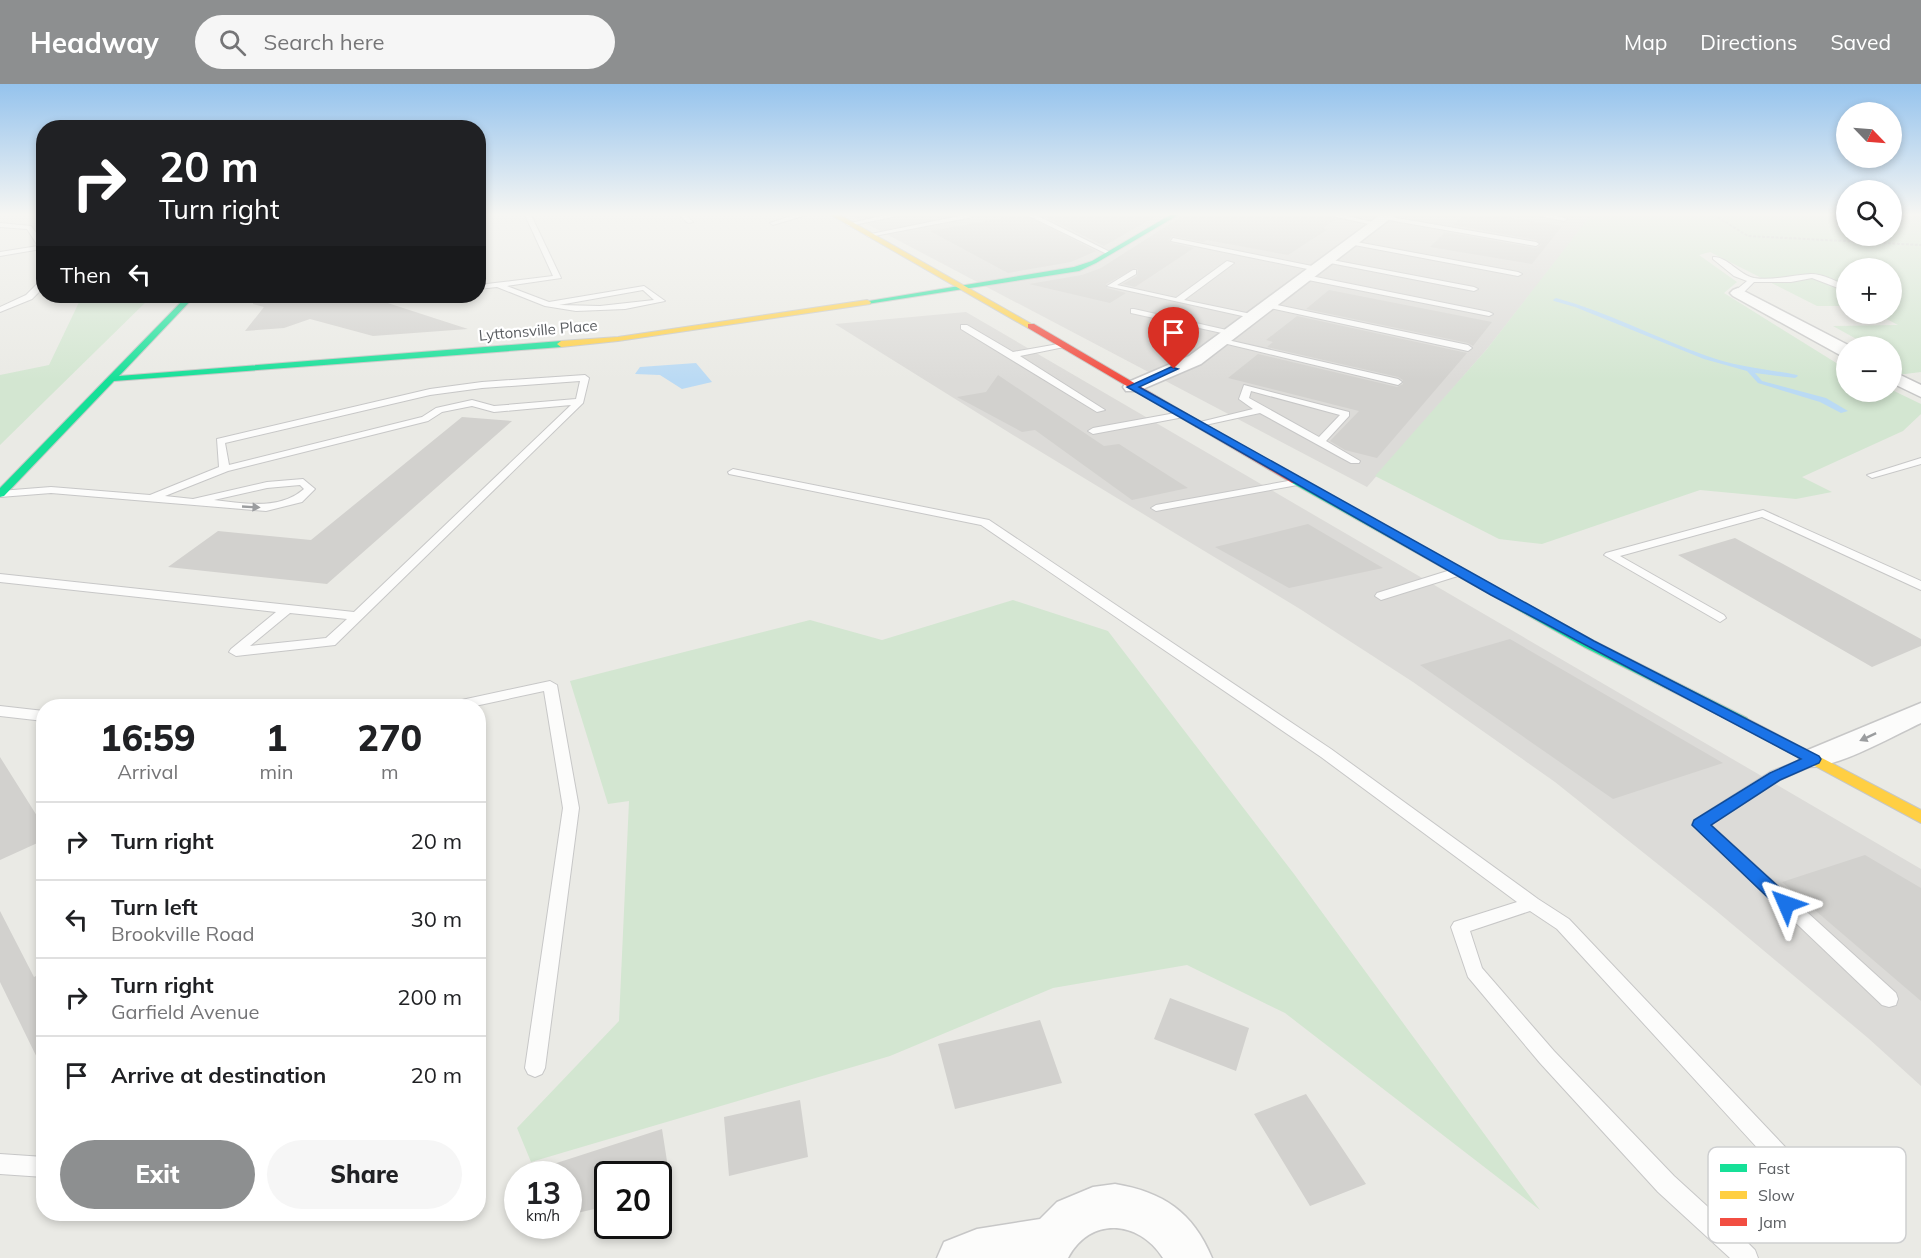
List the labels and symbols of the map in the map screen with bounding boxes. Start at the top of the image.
north arrow [1836,102,1902,168]
pin [1148,307,1199,369]
street label: Lyttonsville Place [478,315,598,345]
one-way arrow [242,502,261,511]
one-way arrow [1859,733,1877,743]
position arrow [1754,872,1818,936]
legend [1708,1147,1906,1243]
text: Fast [1758,1158,1790,1178]
speed limit sign: 20 [594,1161,672,1239]
text: Slow [1758,1185,1795,1205]
text: Jam [1758,1212,1787,1232]

